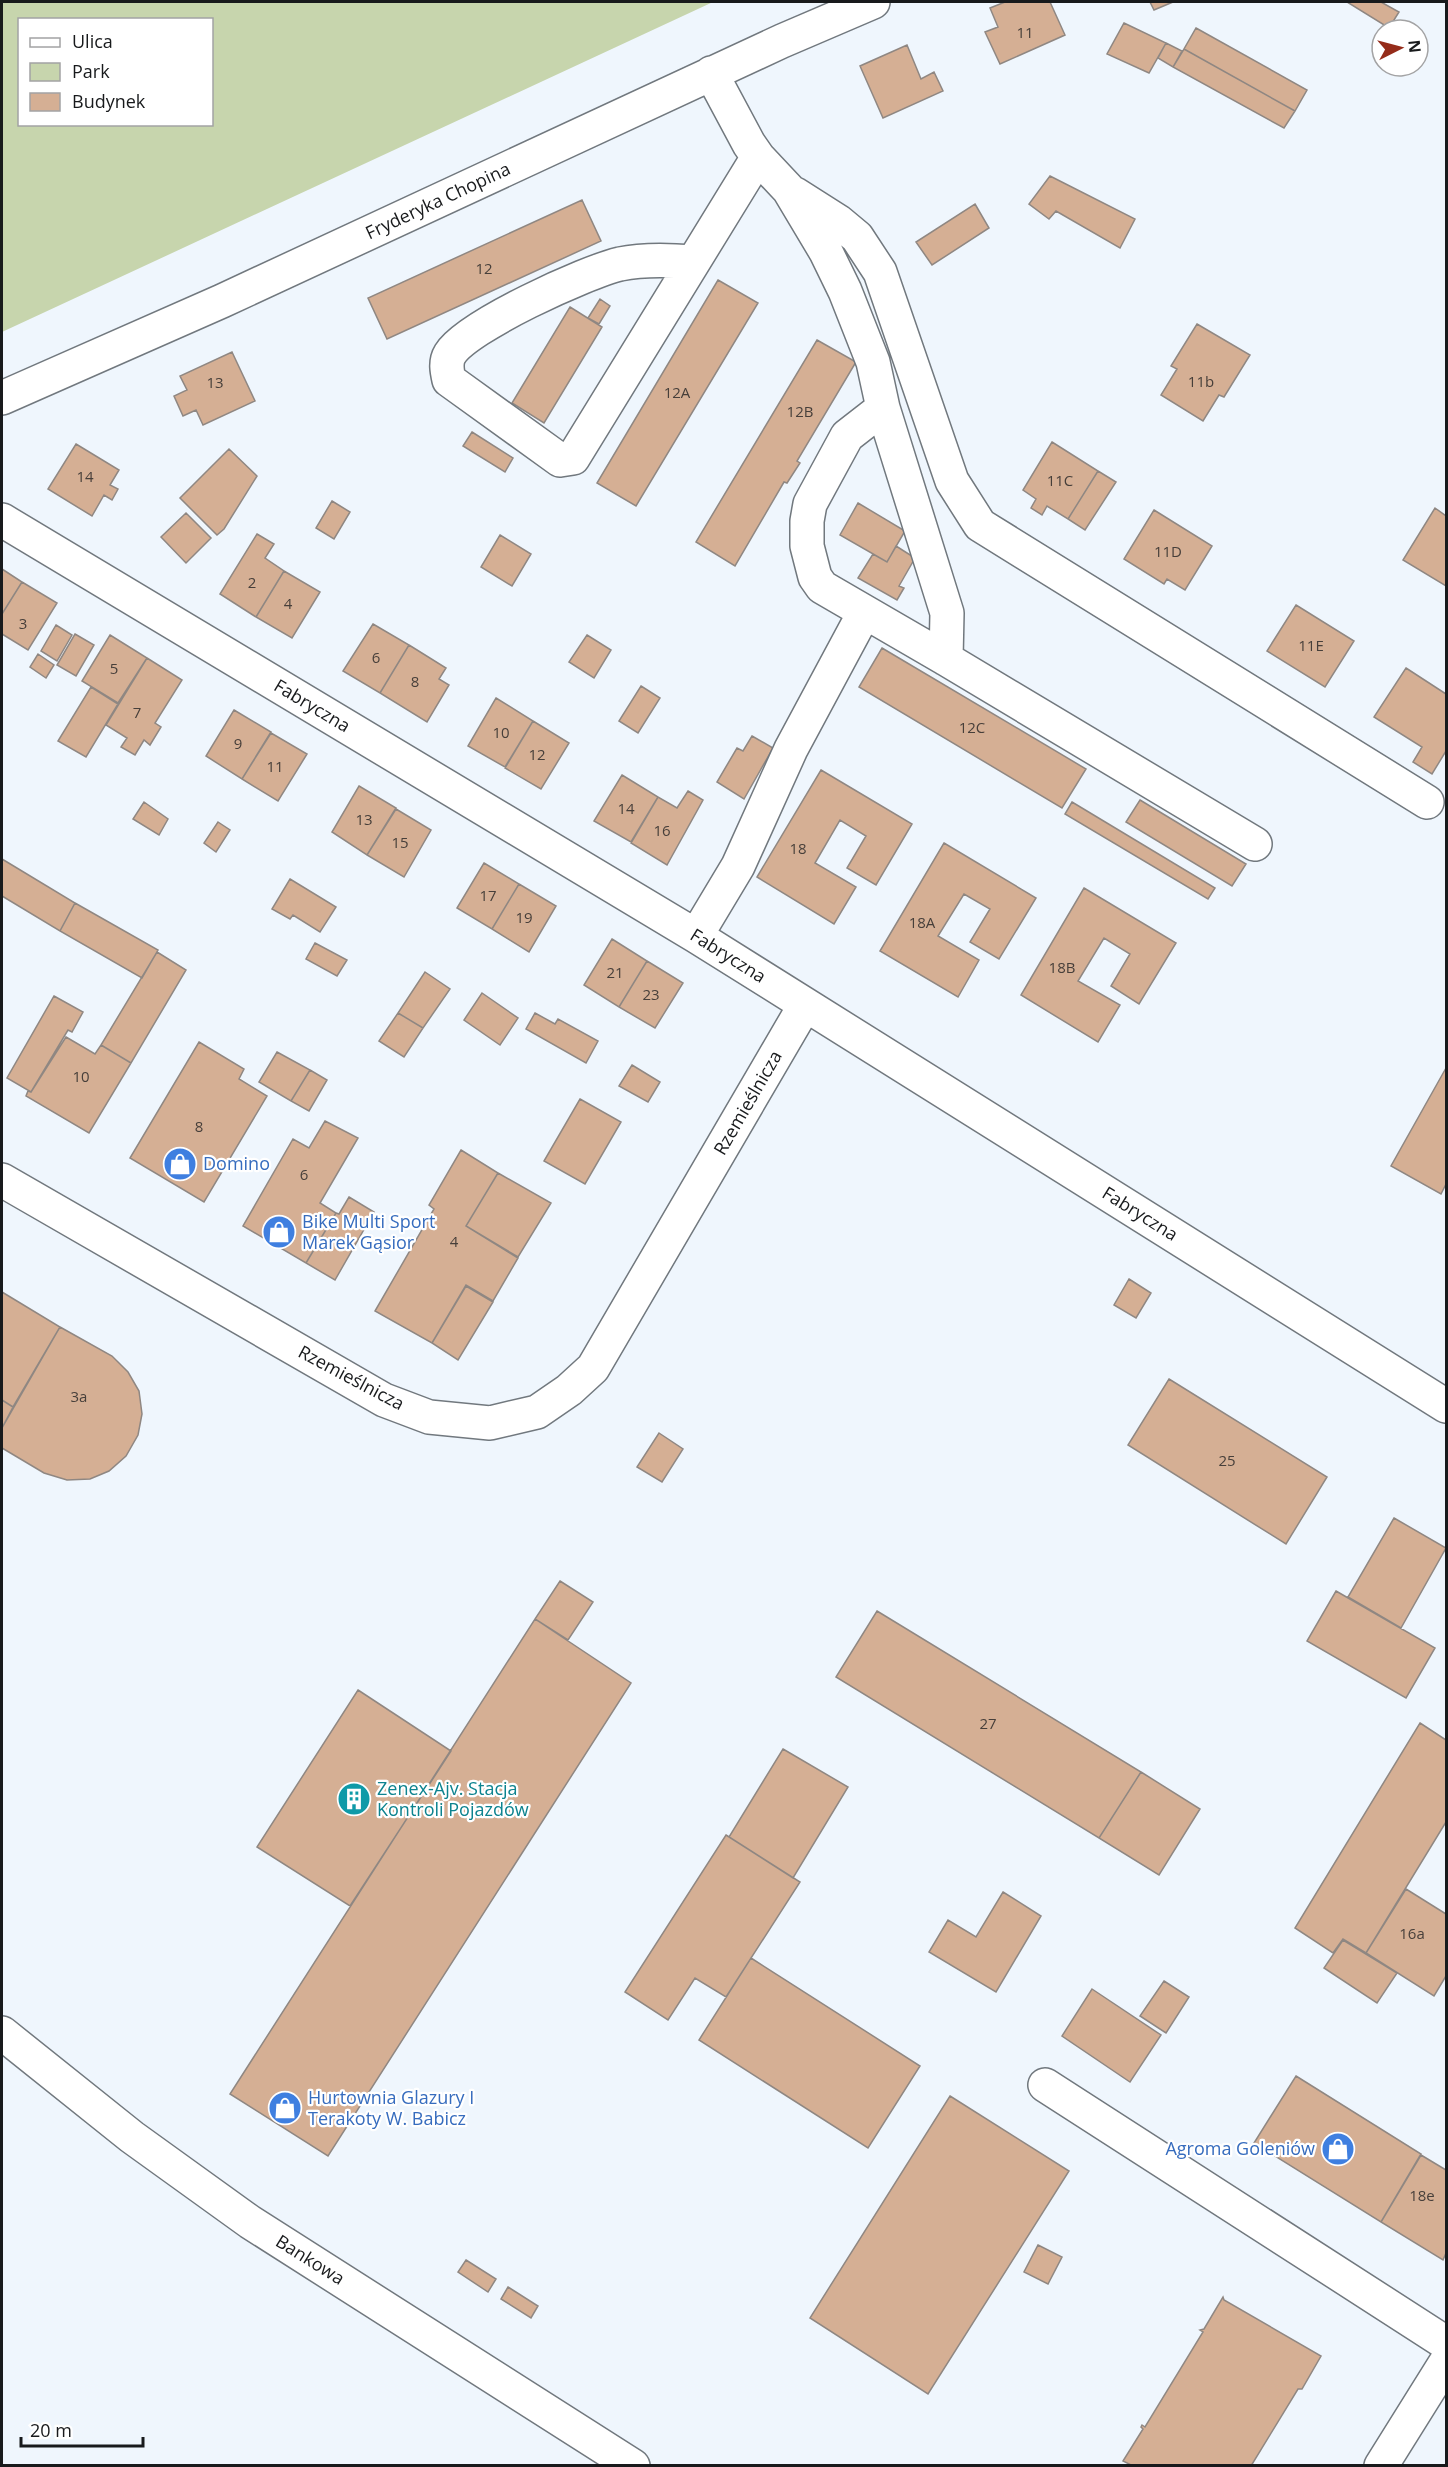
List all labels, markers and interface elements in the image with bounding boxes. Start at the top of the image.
legend [18,18,213,126]
north arrow [1370,18,1430,78]
house number: 11 [1016,22,1034,42]
text: Ulica [72,29,113,53]
text: N [1403,39,1427,54]
text: Park [72,59,110,83]
text: Budynek [72,89,146,113]
street label: Fryderyka Chopina [361,156,514,244]
house number: 12 [475,258,493,278]
house number: 11b [1188,371,1214,391]
house number: 13 [206,372,224,392]
house number: 12A [664,382,691,402]
house number: 12B [787,401,813,421]
house number: 14 [76,466,94,486]
house number: 11C [1047,470,1073,490]
house number: 11D [1154,541,1182,561]
house number: 2 [248,572,256,592]
house number: 4 [284,593,293,613]
house number: 3 [19,613,27,633]
house number: 11E [1298,635,1324,655]
house number: 6 [372,647,380,667]
house number: 5 [110,658,118,678]
house number: 8 [411,671,419,691]
street label: Fabryczna [270,673,355,737]
house number: 7 [133,702,141,722]
house number: 12C [959,717,985,737]
house number: 10 [492,722,510,742]
house number: 9 [234,733,242,753]
house number: 12 [528,744,546,764]
house number: 11 [266,756,284,776]
house number: 14 [617,798,635,818]
house number: 13 [355,809,373,829]
house number: 16 [653,820,671,840]
house number: 15 [391,832,409,852]
house number: 18 [789,838,807,858]
house number: 17 [479,885,497,905]
house number: 19 [515,907,533,927]
house number: 18A [909,912,936,932]
street label: Fabryczna [686,923,771,988]
house number: 18B [1049,957,1075,977]
house number: 21 [606,962,624,982]
house number: 23 [642,984,660,1004]
street label: Rzemieślnicza [708,1046,787,1159]
house number: 10 [72,1066,90,1086]
house number: 8 [195,1116,203,1136]
shop icon: Domino [162,1146,198,1182]
place label: Domino [203,1151,270,1175]
house number: 6 [300,1164,308,1184]
street label: Fabryczna [1098,1181,1183,1246]
place label: Bike Multi Sport Marek Gąsior [302,1209,435,1254]
shop icon: Bike Multi Sport Marek Gąsior [261,1214,297,1250]
house number: 4 [450,1231,459,1251]
street label: Rzemieślnicza [294,1339,409,1415]
house number: 3a [71,1386,87,1406]
house number: 25 [1218,1450,1236,1470]
house number: 27 [979,1713,997,1733]
place label: Zenex-Ajv. Stacja Kontroli Pojazdów [377,1776,529,1821]
building icon: Zenex-Ajv. Stacja Kontroli Pojazdów [336,1781,372,1817]
house number: 16a [1399,1923,1425,1943]
place label: Hurtownia Glazury I Terakoty W. Babicz [308,2085,474,2130]
shop icon: Hurtownia Glazury I Terakoty W. Babicz [267,2090,303,2126]
shop icon: Agroma Goleniów [1320,2131,1356,2167]
place label: Agroma Goleniów [1165,2136,1315,2160]
house number: 18e [1409,2185,1435,2205]
street label: Bankowa [272,2229,349,2290]
scale bar [21,2410,142,2448]
text: 20 m [30,2418,72,2442]

